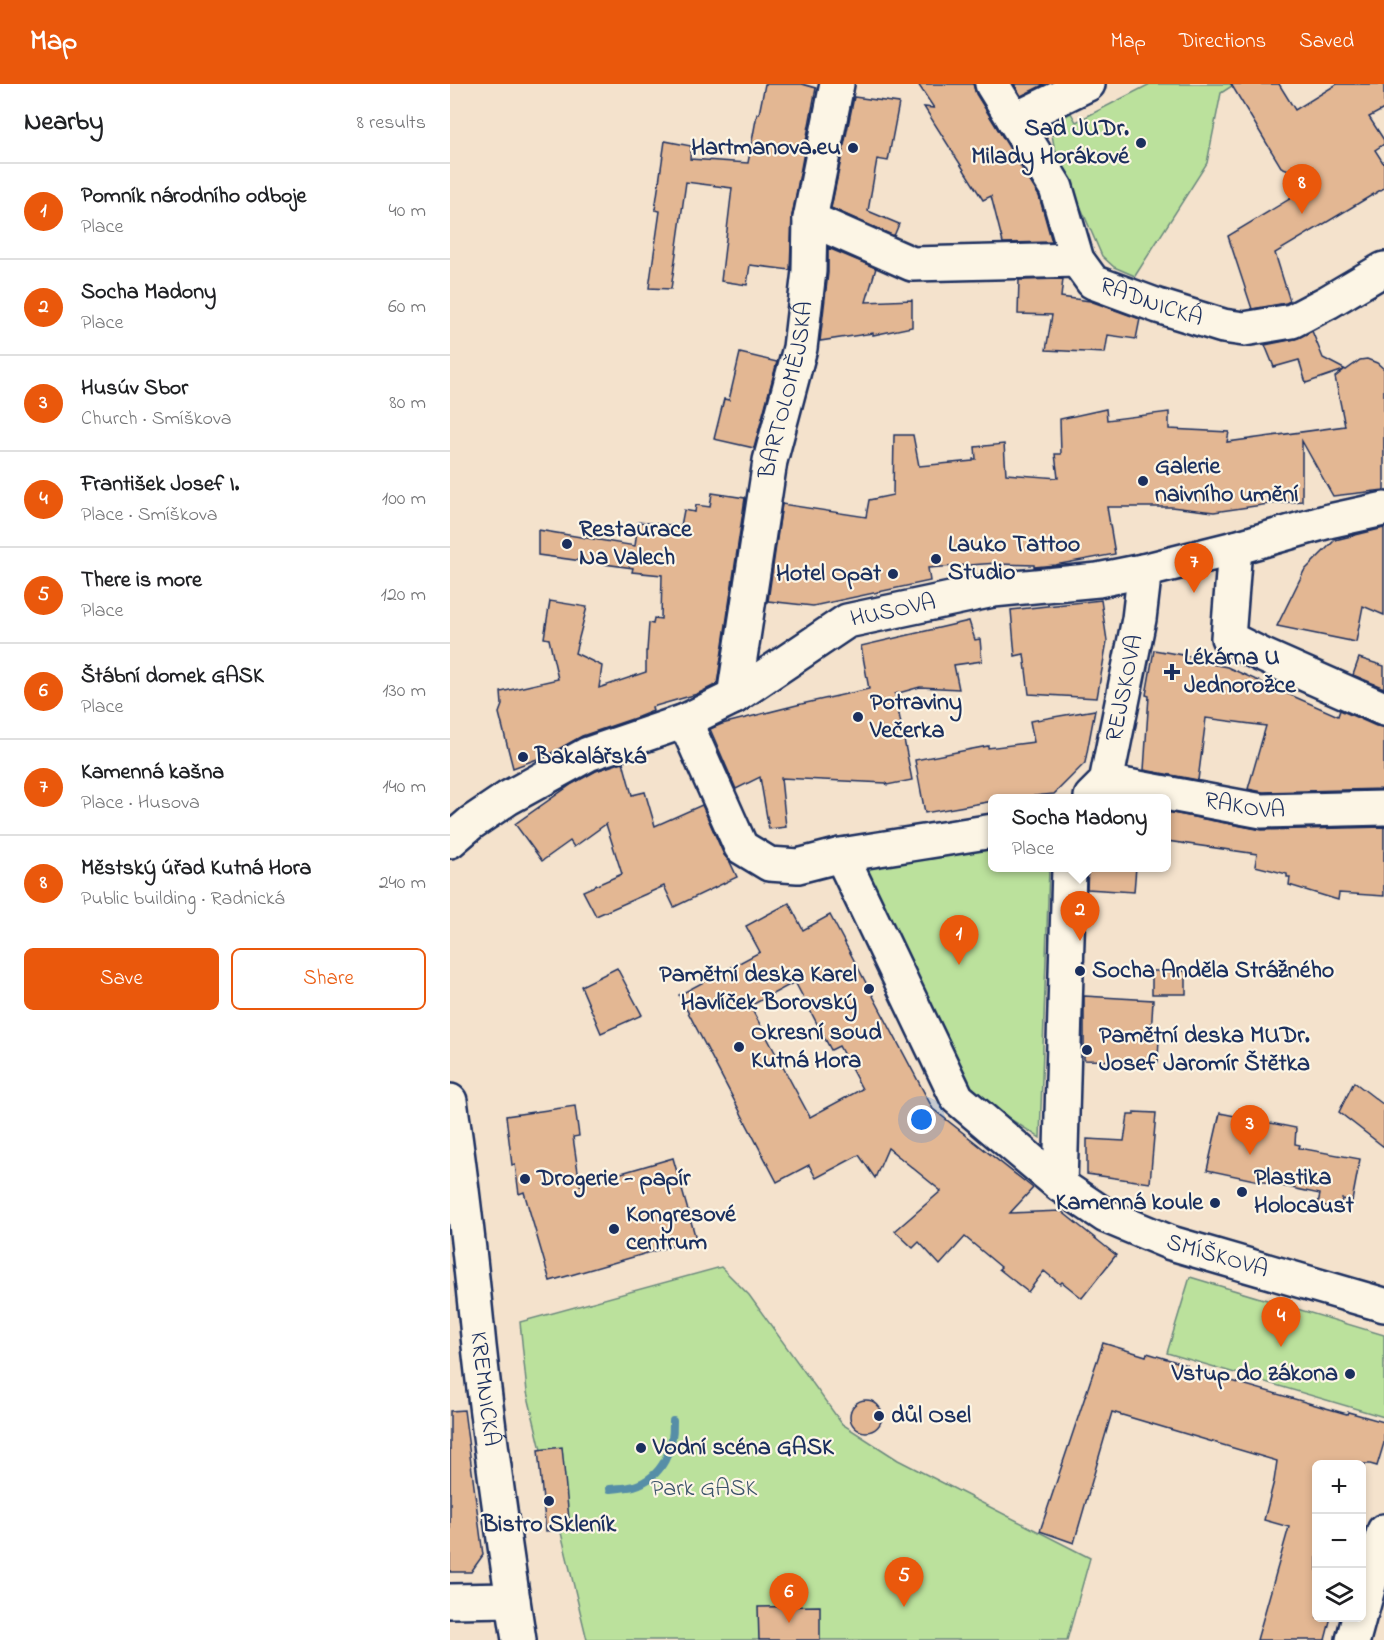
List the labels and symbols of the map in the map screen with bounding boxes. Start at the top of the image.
place label: Sad JUDr. Milady Horákové [971,112,1130,176]
place label: Hartmanova.eu [691,131,841,166]
marker: Sad JUDr. Milady Horákové [1134,136,1148,150]
marker: Hartmanova.eu [846,141,860,155]
pin: 8 [1282,164,1322,214]
street label: RADNICKÁ [1095,268,1207,336]
street label: BARTOLOMĚJSKÁ [750,299,823,482]
place label: Galerie naivního umění [1155,450,1299,513]
marker: Galerie naivního umění [1136,474,1150,488]
place label: Restaurace Na Valech [579,513,693,576]
place label: Lauko Tattoo Studio [948,528,1080,591]
marker: Restaurace Na Valech [560,537,574,551]
pin: 7 [1174,544,1214,593]
marker: Lauko Tattoo Studio [929,552,943,566]
place label: Hotel Opat [776,557,882,592]
marker: Hotel Opat [886,567,900,581]
street label: HUSOVA [847,585,939,637]
street label: REJSKOVA [1097,631,1153,745]
place label: Lékárna U Jednorožce [1184,641,1297,704]
marker: Lékárna U Jednorožce [1165,665,1179,679]
place label: Potraviny Večerka [869,686,962,749]
marker: Potraviny Večerka [851,710,865,724]
place label: Bakalářská [534,740,647,775]
marker: Bakalářská [516,750,530,764]
street label: RAKOVA [1201,783,1286,829]
pin: 2 [1060,892,1100,941]
pin: 1 [940,916,978,965]
place label: Socha Anděla Strážného [1092,954,1334,989]
place label: Pamětní deska Karel Havlíček Borovský [659,958,857,1022]
marker: Socha Anděla Strážného [1073,964,1087,978]
marker: Pamětní deska Karel Havlíček Borovský [862,982,876,996]
place label: Okresní soud Kutná Hora [751,1016,882,1079]
place label: Pamětní deska MUDr. Josef Jaromír Štětka [1099,1019,1310,1082]
marker: Okresní soud Kutná Hora [732,1040,746,1054]
marker: Pamětní deska MUDr. Josef Jaromír Štětka [1080,1043,1094,1057]
your location [907,1105,936,1134]
pin: 3 [1230,1106,1270,1155]
place label: Plastika Holocaust [1254,1161,1355,1224]
place label: Drogerie - papír [536,1162,691,1198]
marker: Drogerie - papír [518,1172,532,1186]
marker: Plastika Holocaust [1235,1185,1249,1199]
place label: Kamenná koule [1056,1186,1204,1221]
marker: Kamenná koule [1208,1196,1222,1210]
place label: Kongresové centrum [626,1198,737,1261]
marker: Kongresové centrum [607,1222,621,1236]
street label: SMÍŠKOVA [1162,1225,1272,1288]
pin: 4 [1262,1298,1300,1347]
street label: KREMNICKÁ [460,1330,509,1449]
place label: Vstup do zákona [1171,1357,1338,1392]
marker: Vstup do zákona [1343,1367,1357,1381]
place label: důl Osel [891,1399,971,1434]
marker: důl Osel [872,1409,886,1423]
place label: Vodní scéna GASK [652,1431,835,1466]
marker: Vodní scéna GASK [634,1441,648,1455]
park label: Park GASK [651,1472,757,1507]
marker: Bistro Skleník [542,1494,556,1508]
place label: Bistro Skleník [481,1508,617,1543]
pin: 5 [884,1558,924,1607]
pin: 6 [770,1574,808,1623]

